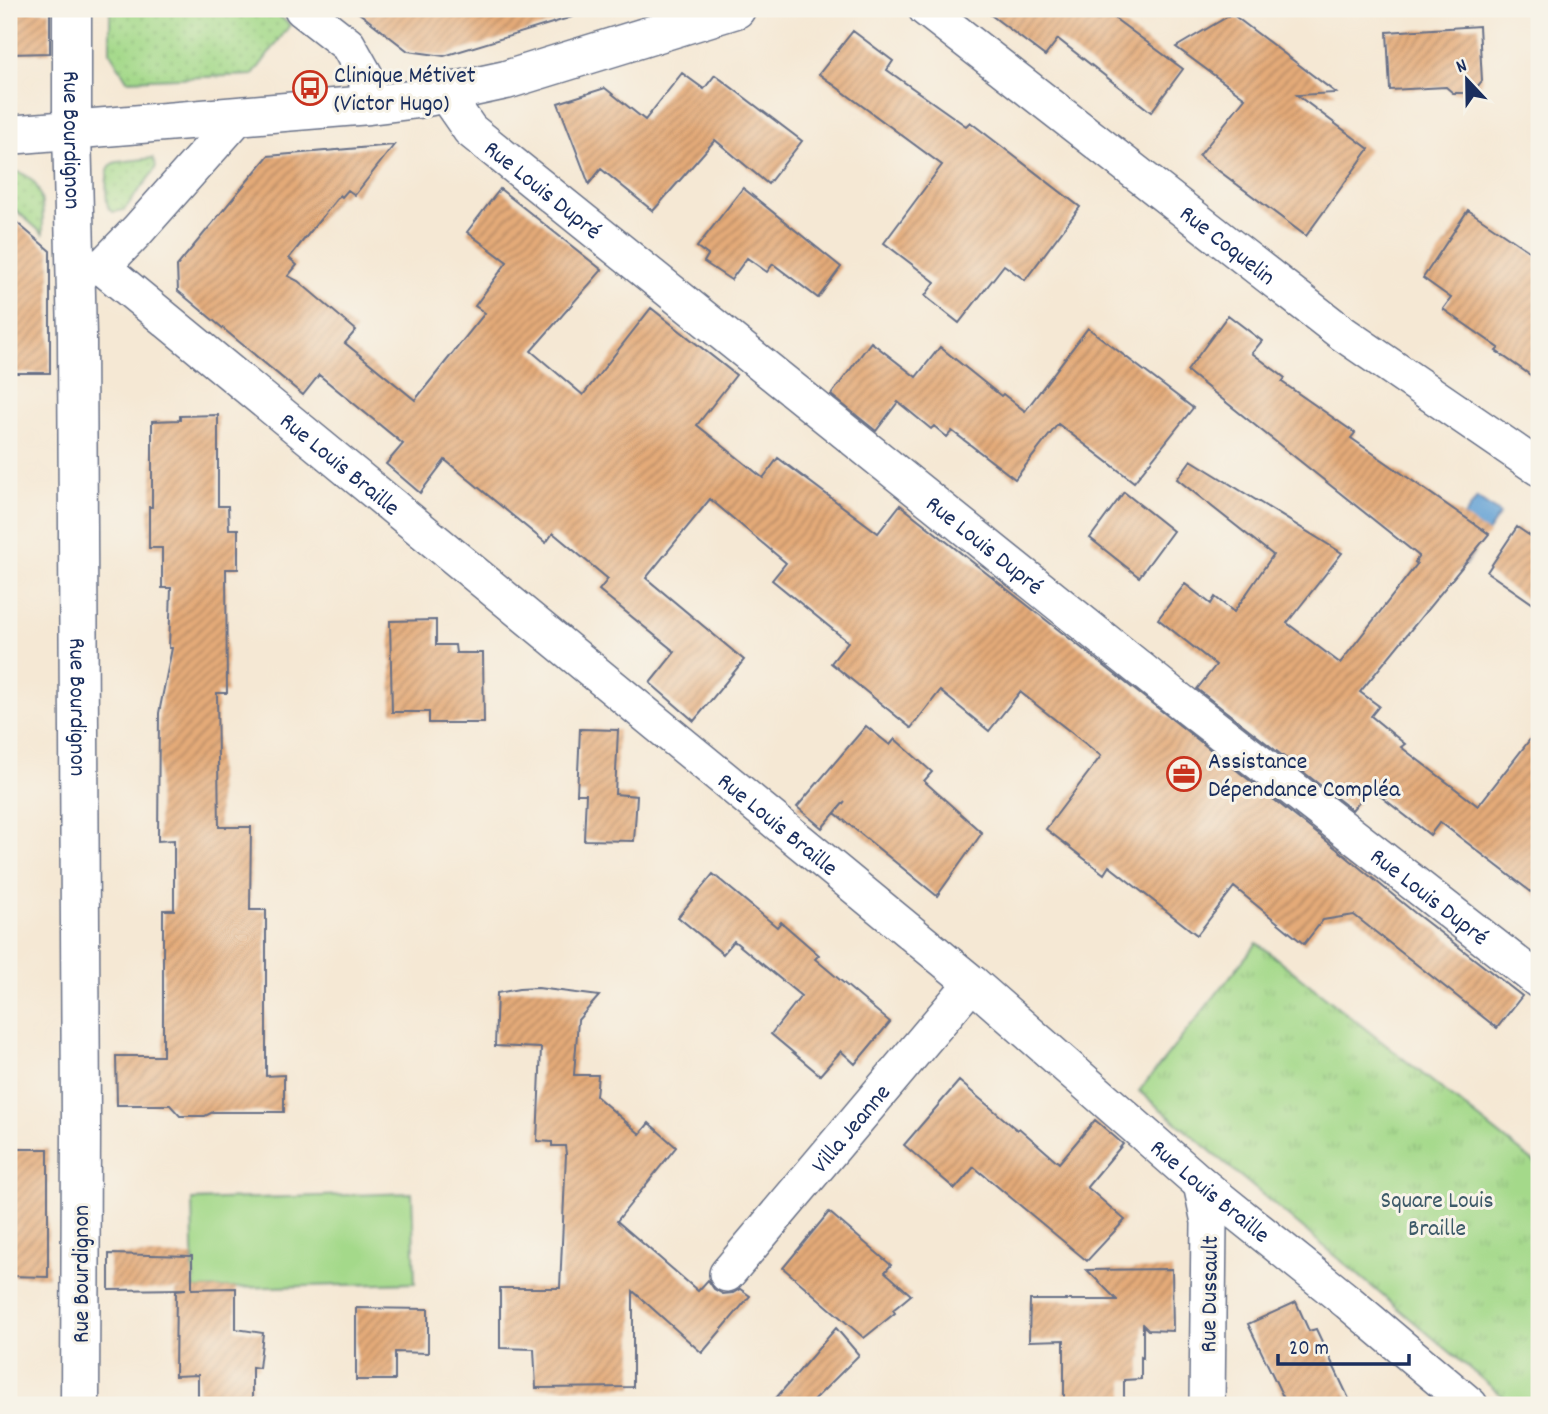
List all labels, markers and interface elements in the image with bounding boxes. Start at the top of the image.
north arrow [1432,46,1502,116]
text: N [1453,53,1471,82]
place label: Clinique Métivet (Victor Hugo) [334,60,476,122]
bus stop icon: Clinique Métivet (Victor Hugo) [291,69,329,107]
street label: Rue Bourdignon [52,71,88,210]
street label: Rue Louis Dupré [475,134,608,249]
street label: Rue Coquelin [1171,198,1282,295]
street label: Rue Louis Braille [271,406,406,525]
street label: Rue Louis Dupré [917,489,1049,604]
street label: Rue Bourdignon [59,638,93,776]
place label: Assistance Dépendance Compléa [1208,746,1401,808]
office icon: Assistance Dépendance Compléa [1165,755,1203,793]
street label: Rue Louis Braille [709,766,844,886]
street label: Rue Louis Dupré [1362,841,1495,955]
street label: Villa Jeanne [805,1078,900,1182]
street label: Rue Louis Braille [1141,1133,1276,1253]
park label: Square Louis Braille [1380,1185,1494,1247]
street label: Rue Bourdignon [66,1205,100,1343]
street label: Rue Dussault [1193,1235,1229,1353]
scale bar [1278,1323,1410,1367]
text: 20 m [1289,1335,1329,1365]

